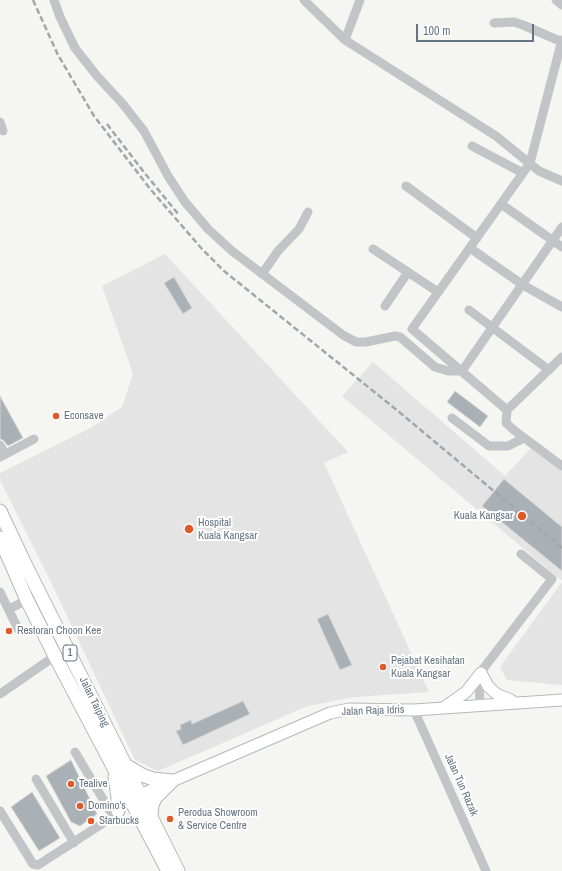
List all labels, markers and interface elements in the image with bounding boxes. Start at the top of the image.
scale bar [418,16,536,42]
text: 100 m [423,23,450,39]
place label: Econsave [64,409,104,423]
marker: Econsave [51,411,61,421]
place label: Kuala Kangsar [454,509,513,523]
marker: Kuala Kangsar [516,510,528,522]
place label: Hospital Kuala Kangsar [198,516,257,542]
marker: Hospital Kuala Kangsar [183,523,195,535]
place label: Restoran Choon Kee [17,624,101,638]
marker: Restoran Choon Kee [4,626,14,636]
road number: 1 [63,645,77,661]
place label: Pejabat Kesihatan Kuala Kangsar [391,654,465,680]
marker: Pejabat Kesihatan Kuala Kangsar [378,662,388,672]
street label: Jalan Taiping [76,675,112,729]
street label: Jalan Raja Idris [341,703,405,719]
street label: Jalan Tun Razak [441,752,481,818]
place label: Tealive [79,777,108,791]
marker: Tealive [66,779,76,789]
place label: Domino's [88,799,126,813]
marker: Domino's [75,801,85,811]
place label: Perodua Showroom & Service Centre [178,806,258,832]
place label: Starbucks [99,814,139,828]
marker: Perodua Showroom & Service Centre [165,814,175,824]
marker: Starbucks [86,816,96,826]

